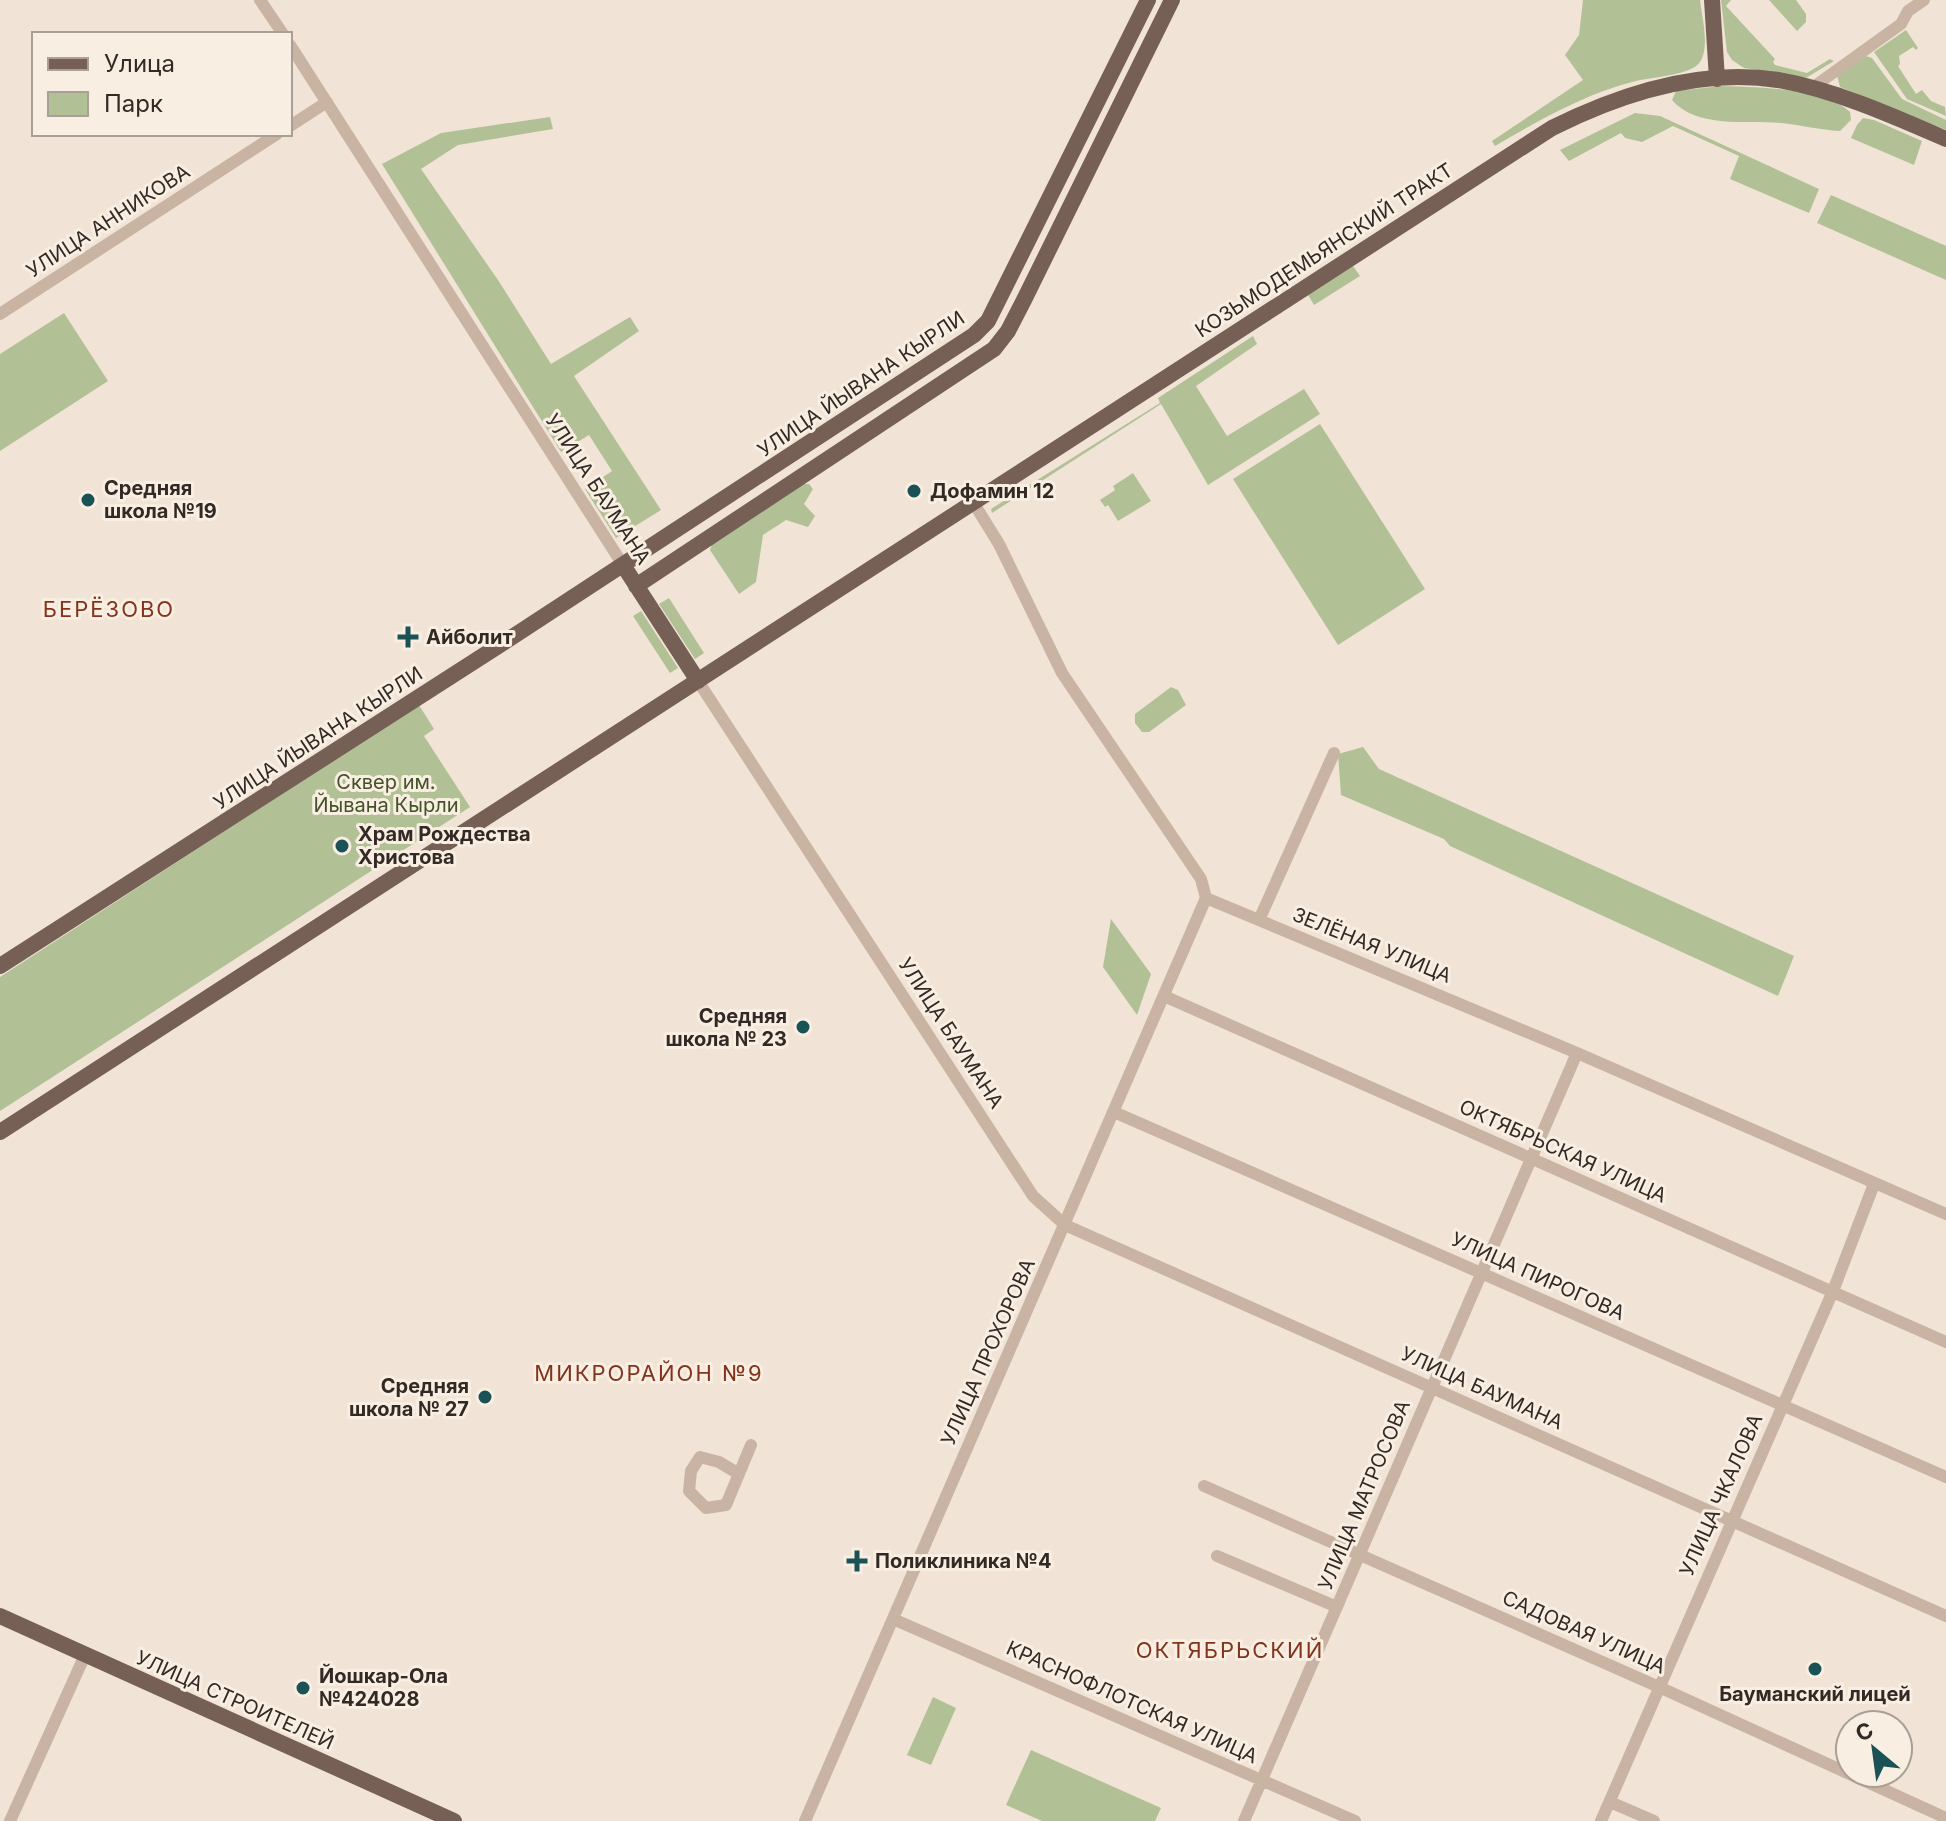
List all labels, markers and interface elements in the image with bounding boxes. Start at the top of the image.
legend [32,32,292,136]
text: Улица [104,49,175,78]
text: Парк [104,89,163,118]
street label: КОЗЬМОДЕМЬЯНСКИЙ ТРАКТ [1190,157,1457,342]
street label: УЛИЦА АННИКОВА [22,159,194,283]
street label: УЛИЦА ЙЫВАНА КЫРЛИ [752,305,969,462]
street label: УЛИЦА БАУМАНА [540,409,656,569]
place label: Средняя школа №19 [104,476,217,523]
place label: Дофамин 12 [930,479,1054,503]
marker: Дофамин 12 [905,482,923,500]
marker: Средняя школа №19 [79,491,97,509]
district label: БЕРЁЗОВО [43,596,175,622]
place label: Айболит [426,625,513,649]
marker: Айболит [397,626,419,648]
street label: УЛИЦА ЙЫВАНА КЫРЛИ [209,661,427,815]
park label: Сквер им. Йывана Кырли [313,770,459,817]
place label: Храм Рождества Христова [358,822,531,869]
marker: Храм Рождества Христова [333,837,351,855]
street label: ЗЕЛЁНАЯ УЛИЦА [1289,902,1455,988]
street label: УЛИЦА БАУМАНА [893,953,1009,1113]
place label: Средняя школа № 23 [666,1004,787,1051]
marker: Средняя школа № 23 [794,1018,812,1036]
street label: ОКТЯБРЬСКАЯ УЛИЦА [1456,1094,1671,1208]
street label: УЛИЦА ПИРОГОВА [1447,1227,1629,1325]
street label: УЛИЦА ПРОХОРОВА [936,1255,1040,1449]
street label: УЛИЦА БАУМАНА [1397,1341,1567,1435]
district label: МИКРОРАЙОН №9 [534,1360,764,1386]
place label: Средняя школа № 27 [349,1374,469,1421]
marker: Средняя школа № 27 [476,1388,494,1406]
street label: УЛИЦА МАТРОСОВА [1313,1396,1415,1594]
street label: УЛИЦА ЧКАЛОВА [1674,1410,1768,1580]
place label: Поликлиника №4 [875,1549,1051,1573]
marker: Поликлиника №4 [846,1550,868,1572]
street label: САДОВАЯ УЛИЦА [1499,1585,1669,1679]
street label: КРАСНОФЛОТСКАЯ УЛИЦА [1003,1636,1261,1768]
district label: ОКТЯБРЬСКИЙ [1136,1637,1324,1663]
street label: УЛИЦА СТРОИТЕЛЕЙ [132,1645,338,1754]
marker: Бауманский лицей [1806,1660,1824,1678]
place label: Йошкар-Ола №424028 [319,1663,448,1711]
marker: Йошкар-Ола №424028 [294,1679,312,1697]
place label: Бауманский лицей [1719,1682,1911,1706]
north arrow [1834,1709,1914,1789]
text: С [1851,1716,1878,1747]

